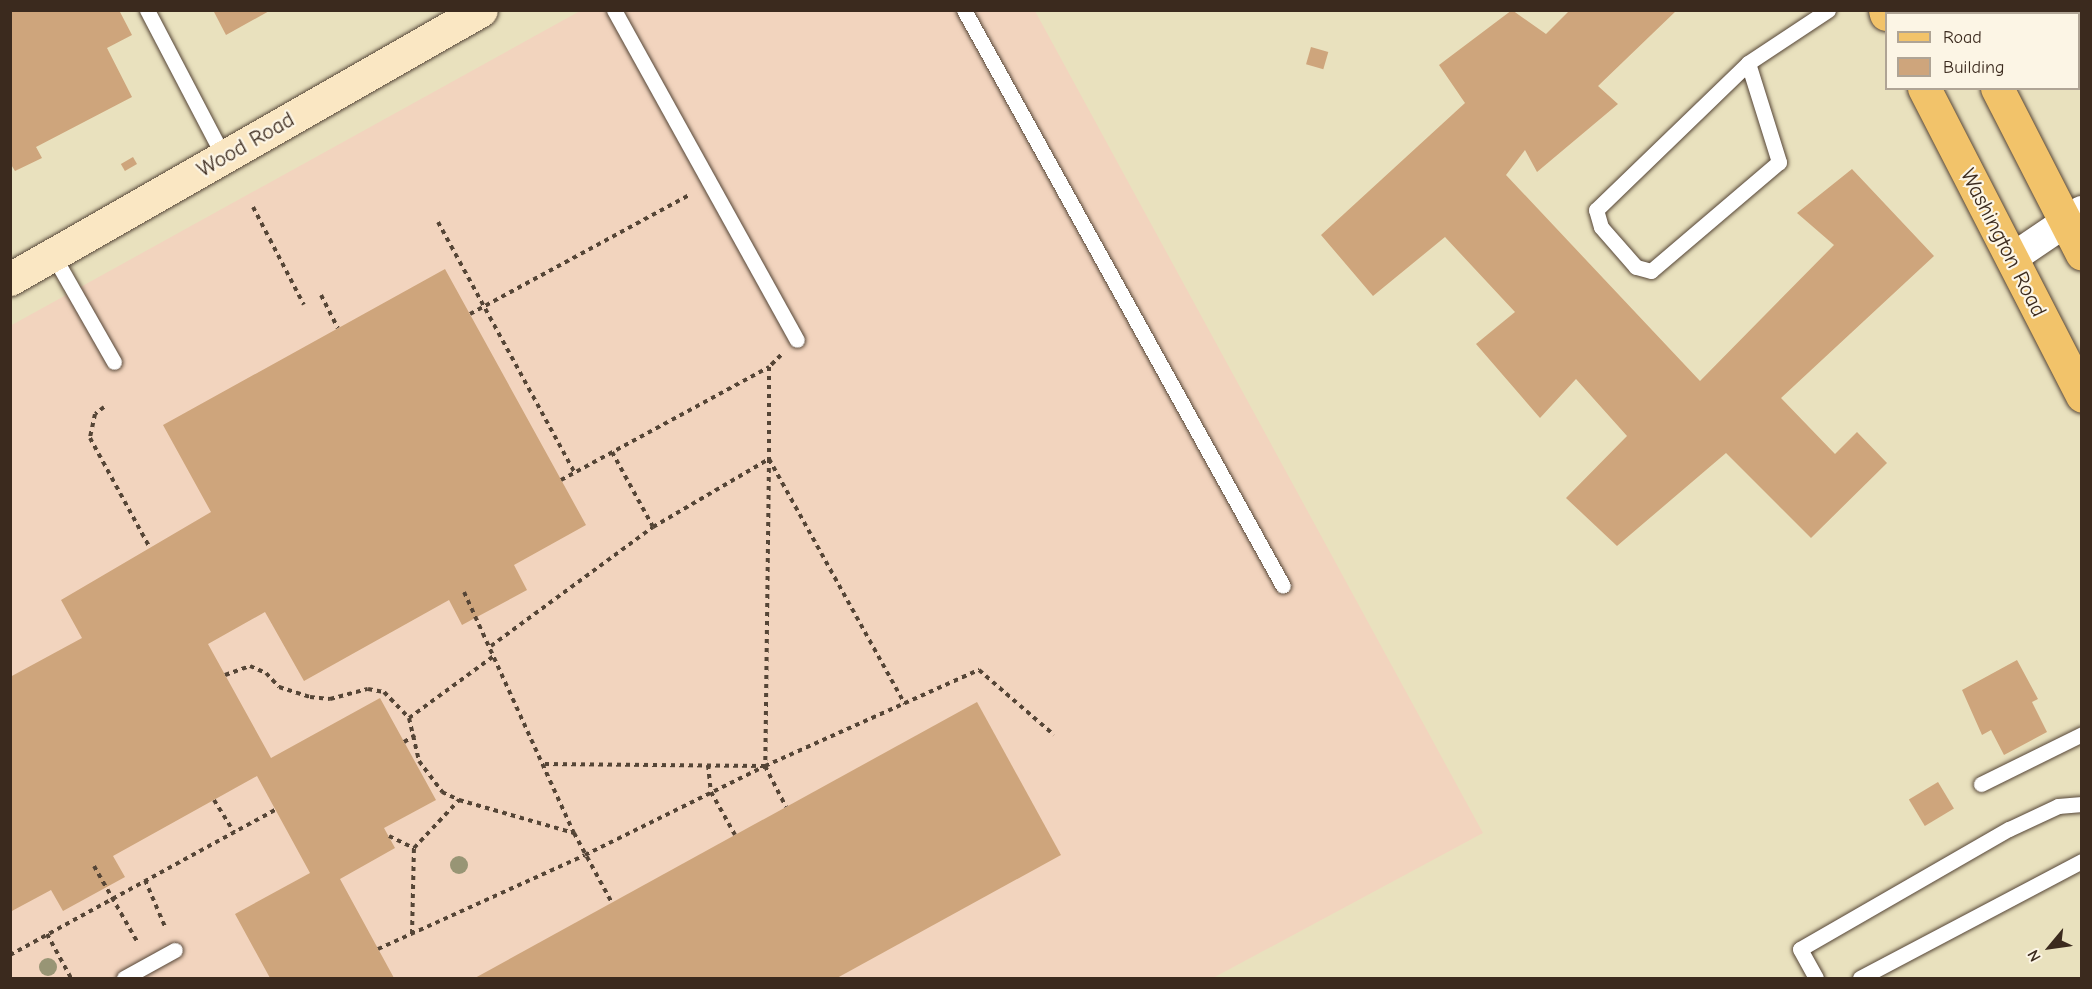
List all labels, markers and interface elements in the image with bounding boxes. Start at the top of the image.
legend [1885,12,2080,90]
text: Road [1943,27,1982,48]
text: Building [1943,57,2005,78]
street label: Wood Road [193,107,299,183]
street label: Washington Road [1954,164,2052,322]
north arrow [2020,917,2080,977]
text: N [2024,947,2045,965]

